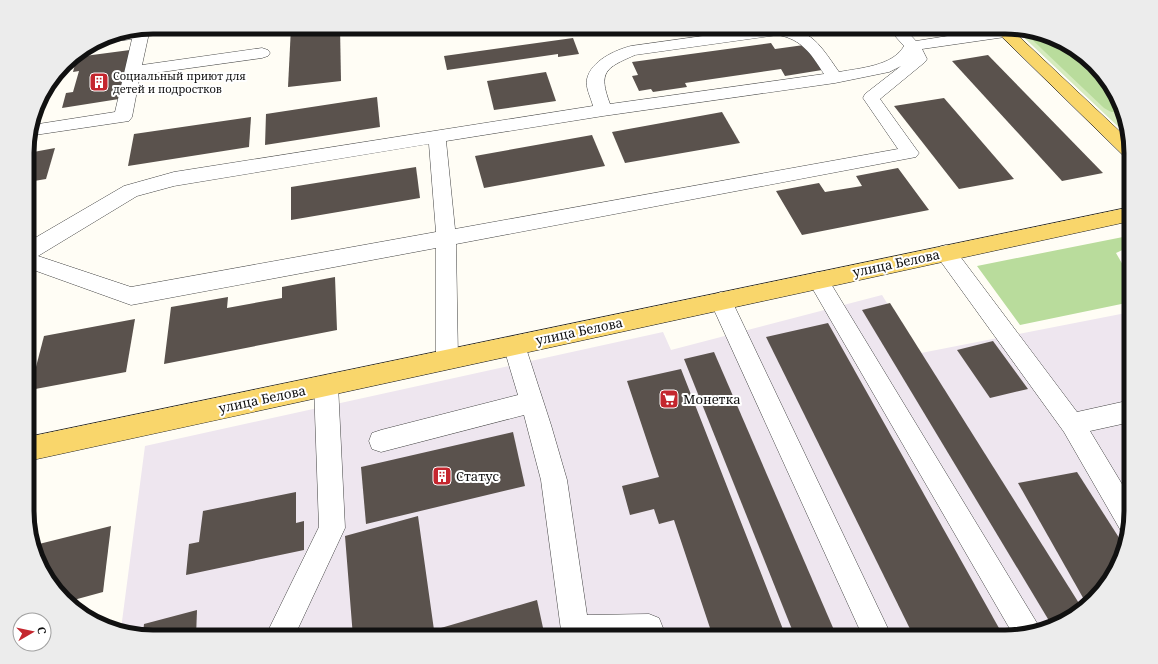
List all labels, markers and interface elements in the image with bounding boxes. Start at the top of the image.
place label: Социальный приют для детей и подростков [113,68,246,96]
building icon: Социальный приют для детей и подростков [88,71,110,93]
street label: улица Белова [851,245,941,281]
street label: улица Белова [534,313,624,349]
street label: улица Белова [217,381,307,417]
supermarket icon: Монетка [658,388,680,410]
place label: Монетка [683,390,741,408]
building icon: Статус [431,465,453,487]
place label: Статус [456,467,499,485]
north arrow [12,612,52,652]
text: С [34,626,50,635]

